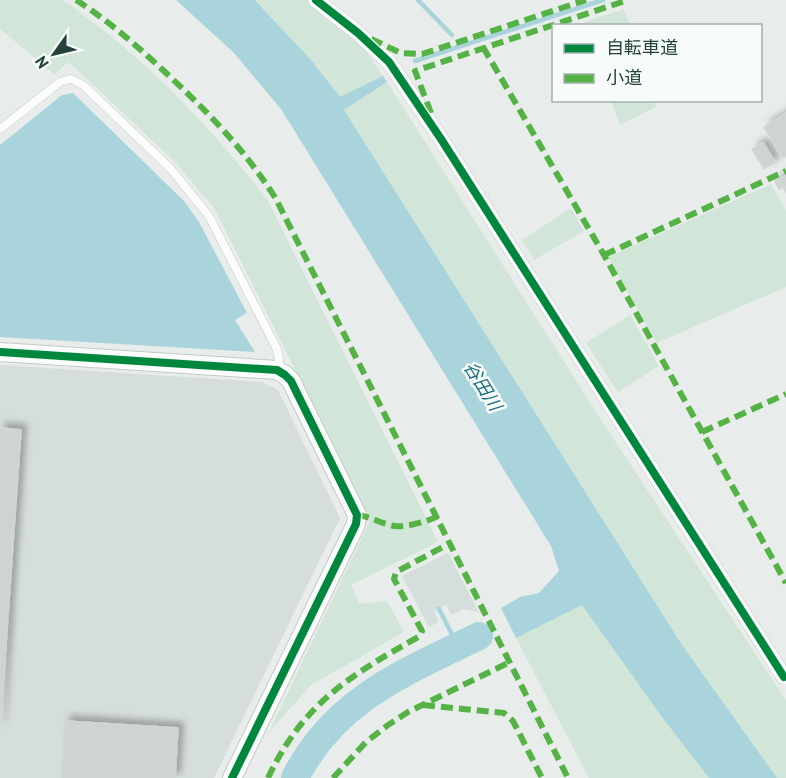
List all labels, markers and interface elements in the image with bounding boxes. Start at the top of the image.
north arrow [24,24,84,84]
legend [552,24,762,102]
text: 自転車道 [606,36,678,59]
text: N [30,52,53,72]
text: 小道 [606,66,642,89]
water label: 谷田川 [459,357,508,417]

